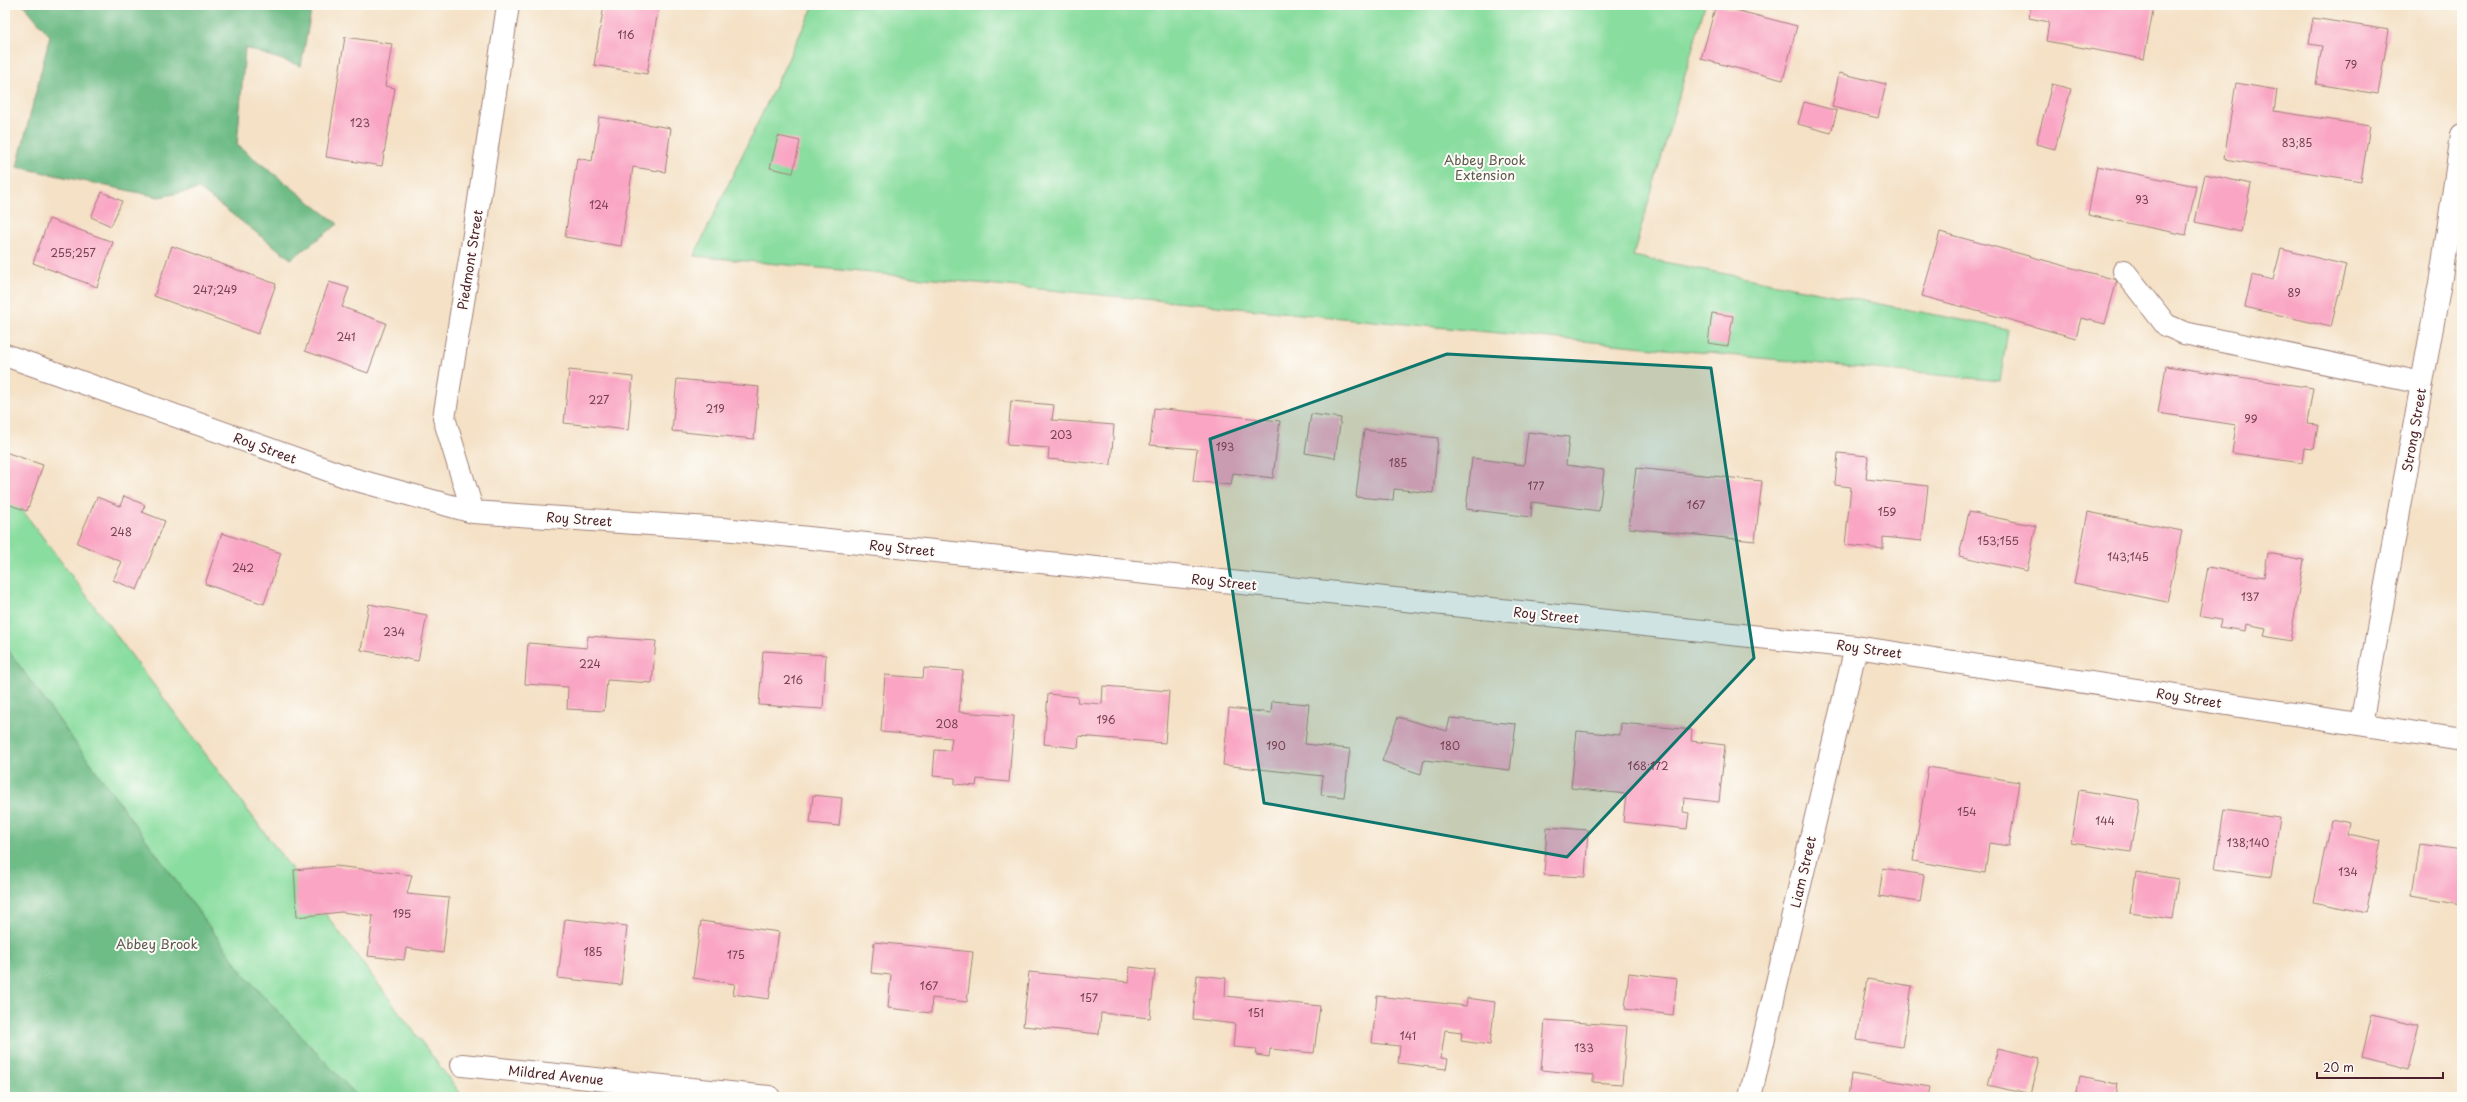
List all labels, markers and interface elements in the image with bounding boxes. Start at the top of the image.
house number: 116 [618,26,635,43]
house number: 79 [2345,56,2357,73]
house number: 123 [350,114,370,131]
house number: 83;85 [2282,134,2312,151]
park label: Abbey Brook Extension [1444,150,1526,184]
house number: 93 [2135,191,2149,208]
house number: 124 [589,196,609,213]
street label: Piedmont Street [452,208,487,311]
house number: 255;257 [50,244,96,261]
house number: 247;249 [193,281,237,298]
house number: 89 [2287,284,2301,301]
house number: 241 [336,328,356,345]
street label: Strong Street [2397,386,2430,473]
house number: 227 [589,391,609,408]
house number: 219 [705,400,725,417]
house number: 99 [2244,410,2258,427]
house number: 203 [1050,426,1072,443]
street label: Roy Street [231,427,299,468]
house number: 193 [1216,438,1234,455]
house number: 185 [1389,454,1407,471]
house number: 177 [1528,477,1545,494]
house number: 167 [1687,496,1705,513]
house number: 159 [1878,503,1896,520]
street label: Roy Street [545,507,613,530]
house number: 248 [110,523,132,540]
house number: 153;155 [1977,532,2019,549]
street label: Roy Street [868,535,936,560]
house number: 143;145 [2107,548,2149,565]
house number: 242 [232,559,254,576]
street label: Roy Street [1190,569,1258,594]
house number: 137 [2241,588,2259,605]
street label: Roy Street [1512,602,1580,627]
house number: 234 [383,623,405,640]
street label: Roy Street [1835,635,1903,663]
house number: 224 [579,655,601,672]
house number: 216 [783,671,803,688]
street label: Roy Street [2155,683,2223,712]
house number: 196 [1097,711,1116,728]
house number: 208 [936,715,958,732]
house number: 190 [1266,737,1286,754]
house number: 180 [1440,737,1460,754]
house number: 168;172 [1627,757,1669,774]
house number: 154 [1957,803,1977,820]
house number: 144 [2095,812,2115,829]
street label: Liam Street [1785,834,1820,910]
house number: 138;140 [2227,834,2269,851]
house number: 134 [2338,863,2358,880]
house number: 195 [393,905,411,922]
park label: Abbey Brook [116,934,198,953]
house number: 185 [584,943,602,960]
house number: 175 [727,946,745,963]
house number: 167 [920,977,938,994]
house number: 157 [1080,989,1098,1006]
house number: 151 [1248,1004,1264,1021]
house number: 141 [1400,1027,1416,1044]
house number: 133 [1574,1039,1594,1056]
scale bar [2317,1054,2443,1080]
text: 20 m [2323,1058,2354,1076]
street label: Mildred Avenue [507,1060,605,1089]

